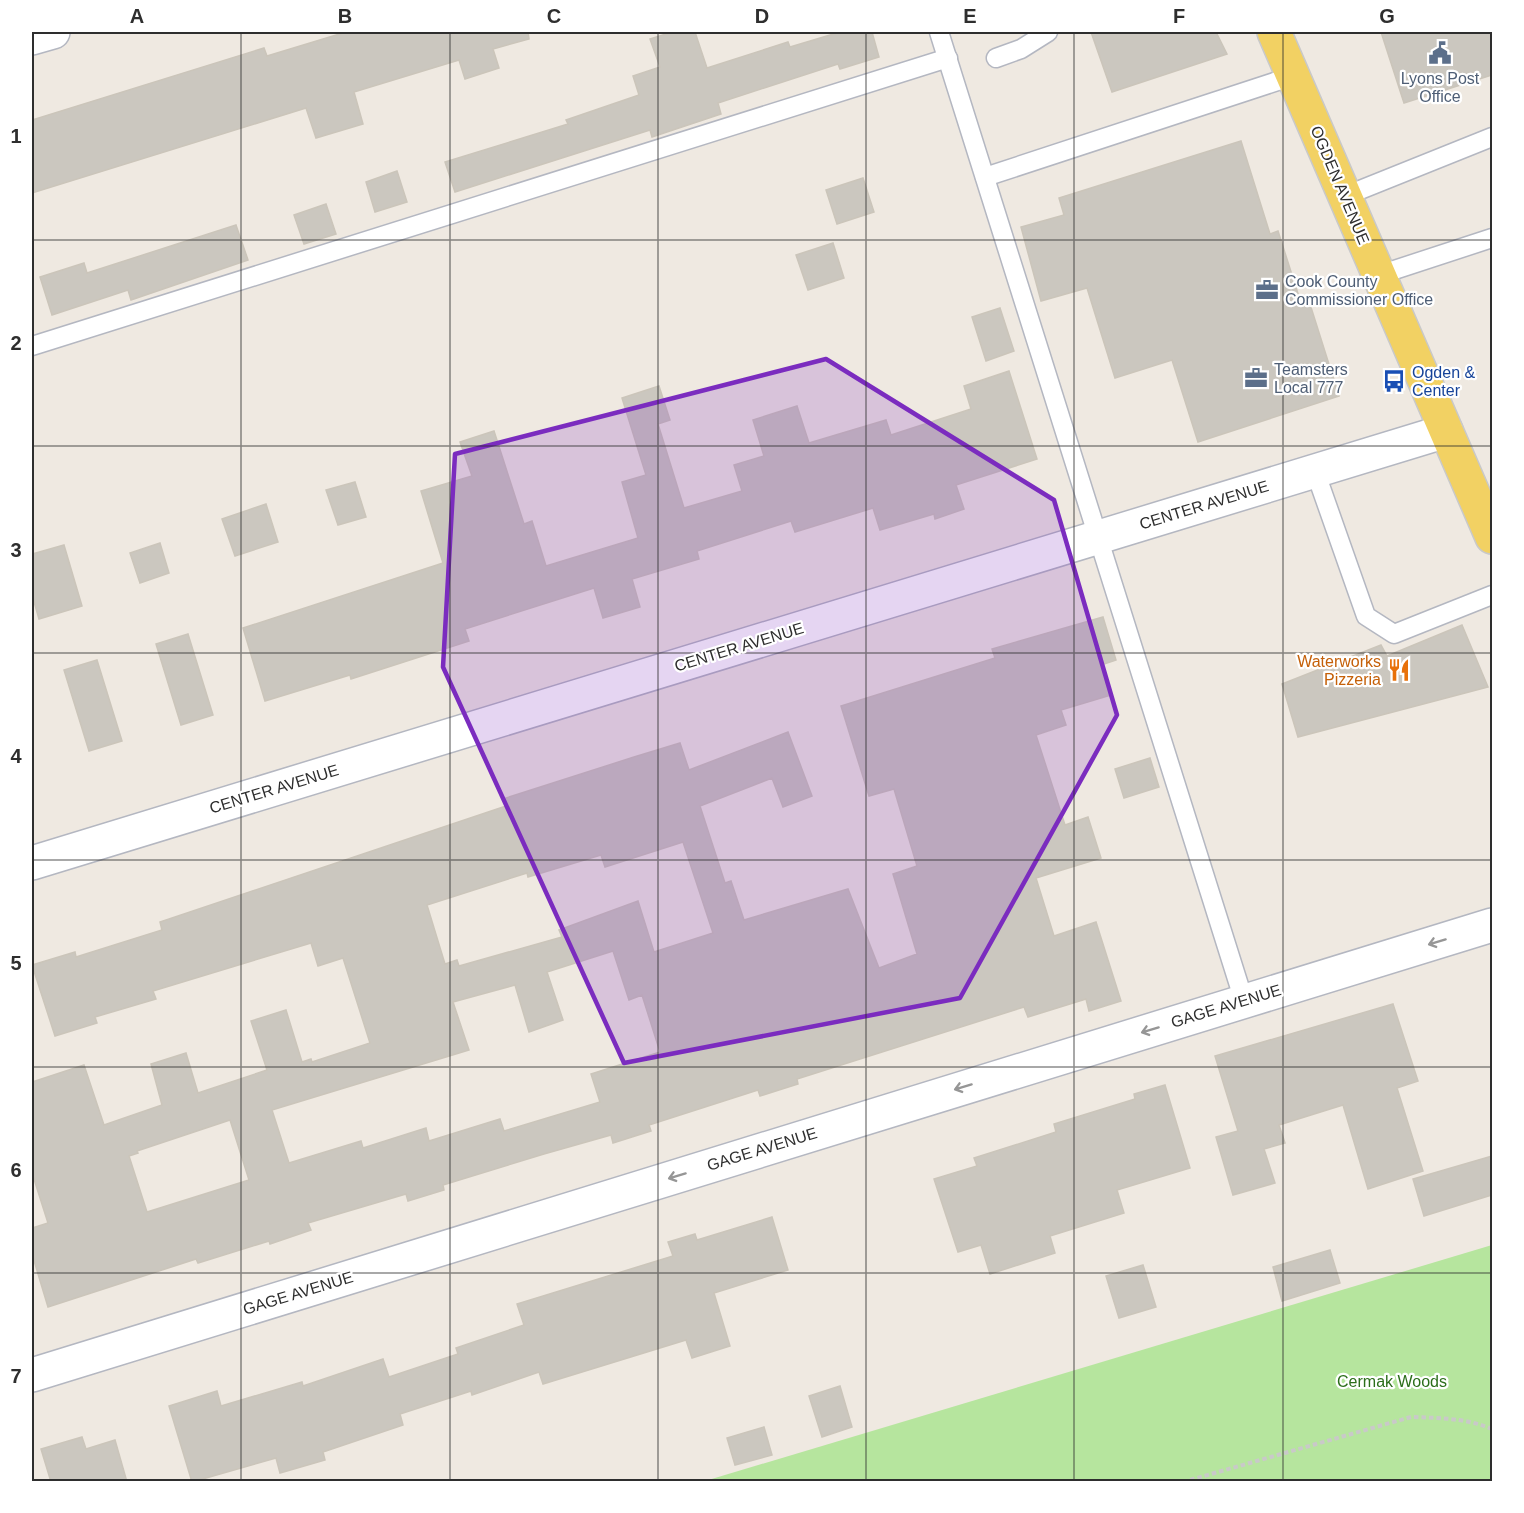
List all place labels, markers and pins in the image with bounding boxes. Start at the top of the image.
public building icon: Lyons Post Office [1427,40,1453,66]
place label: Lyons Post Office [1401,70,1480,105]
place label: Cook County Commissioner Office [1285,273,1433,308]
office icon: Cook County Commissioner Office [1254,277,1280,303]
place label: Teamsters Local 777 [1274,361,1348,396]
place label: Ogden & Center [1412,364,1475,399]
office icon: Teamsters Local 777 [1243,365,1269,391]
bus stop icon: Ogden & Center [1381,368,1407,394]
place label: Waterworks Pizzeria [1297,653,1381,688]
restaurant icon: Waterworks Pizzeria [1386,657,1412,683]

